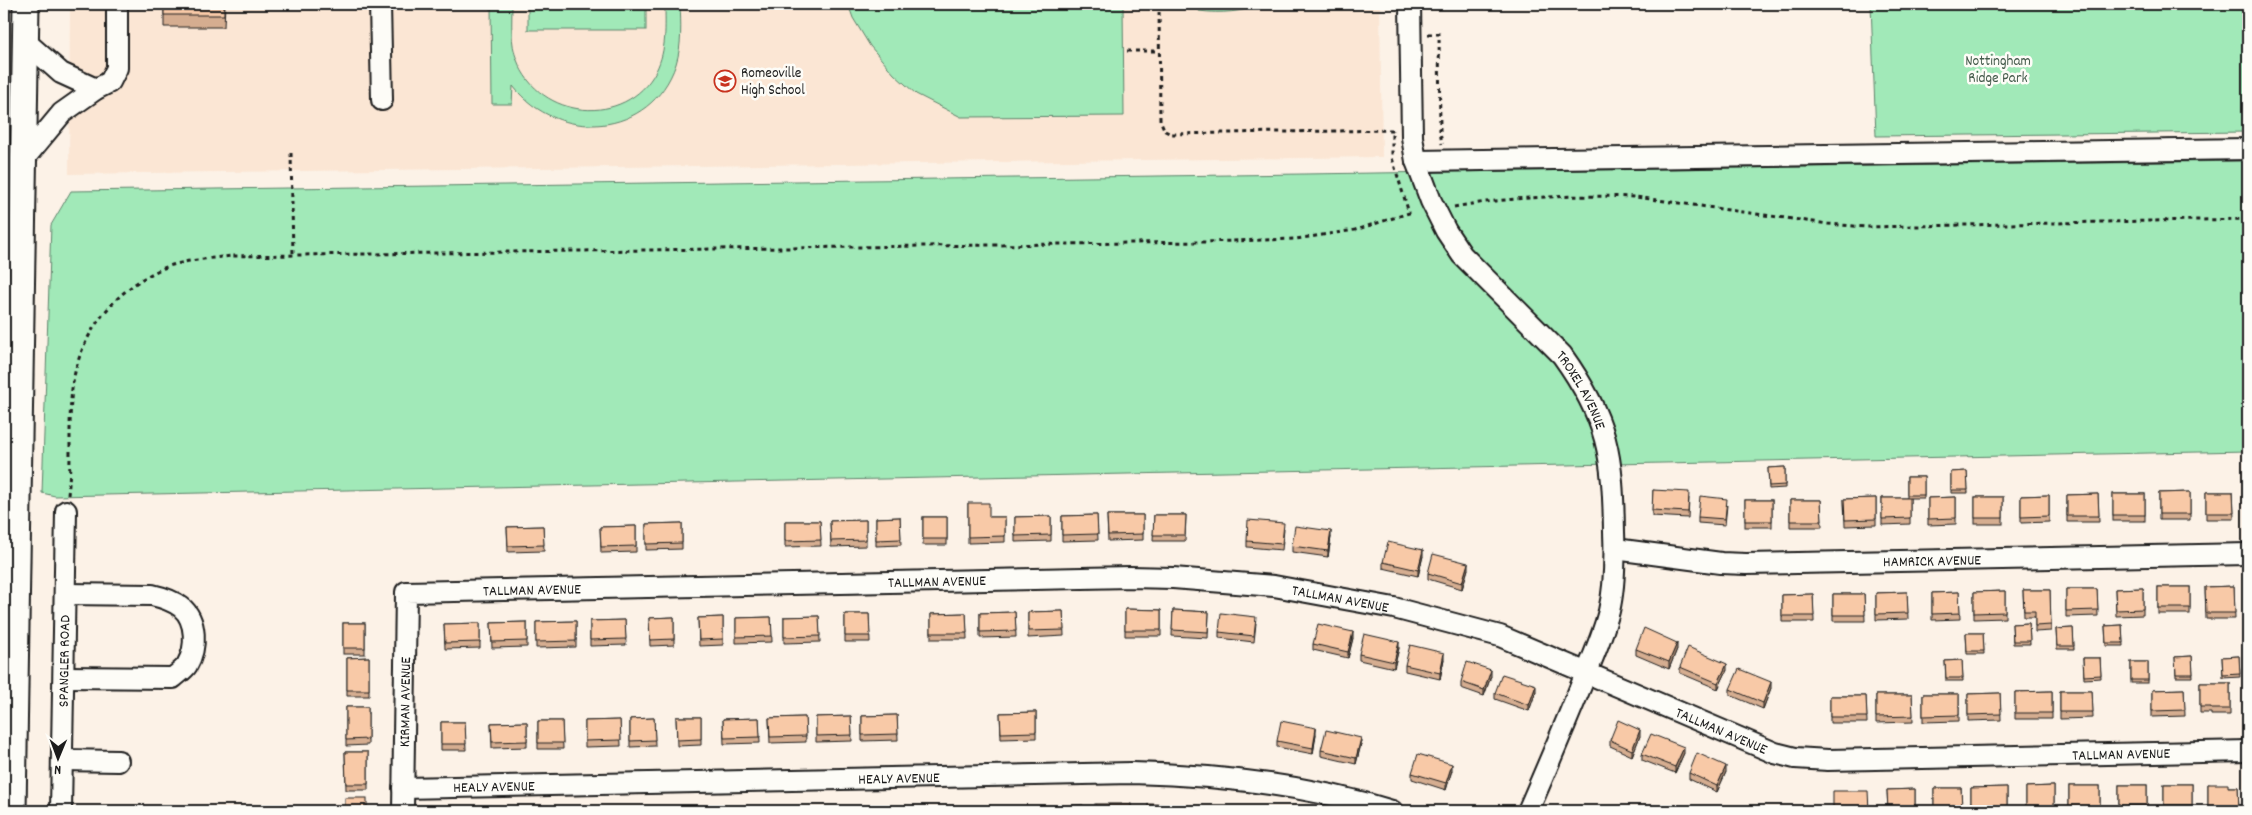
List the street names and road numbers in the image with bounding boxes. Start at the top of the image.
street label: TROXEL AVENUE [1550,346,1610,433]
street label: HAMRICK AVENUE [1883,550,1982,574]
street label: TALLMAN AVENUE [888,571,986,595]
street label: TALLMAN AVENUE [483,579,581,603]
street label: TALLMAN AVENUE [1290,580,1390,620]
street label: SPANGLER ROAD [54,615,77,707]
street label: KIRMAN AVENUE [395,656,418,747]
street label: TALLMAN AVENUE [1671,703,1770,762]
street label: TALLMAN AVENUE [2072,744,2171,768]
street label: HEALY AVENUE [858,768,940,792]
street label: HEALY AVENUE [453,776,535,800]

